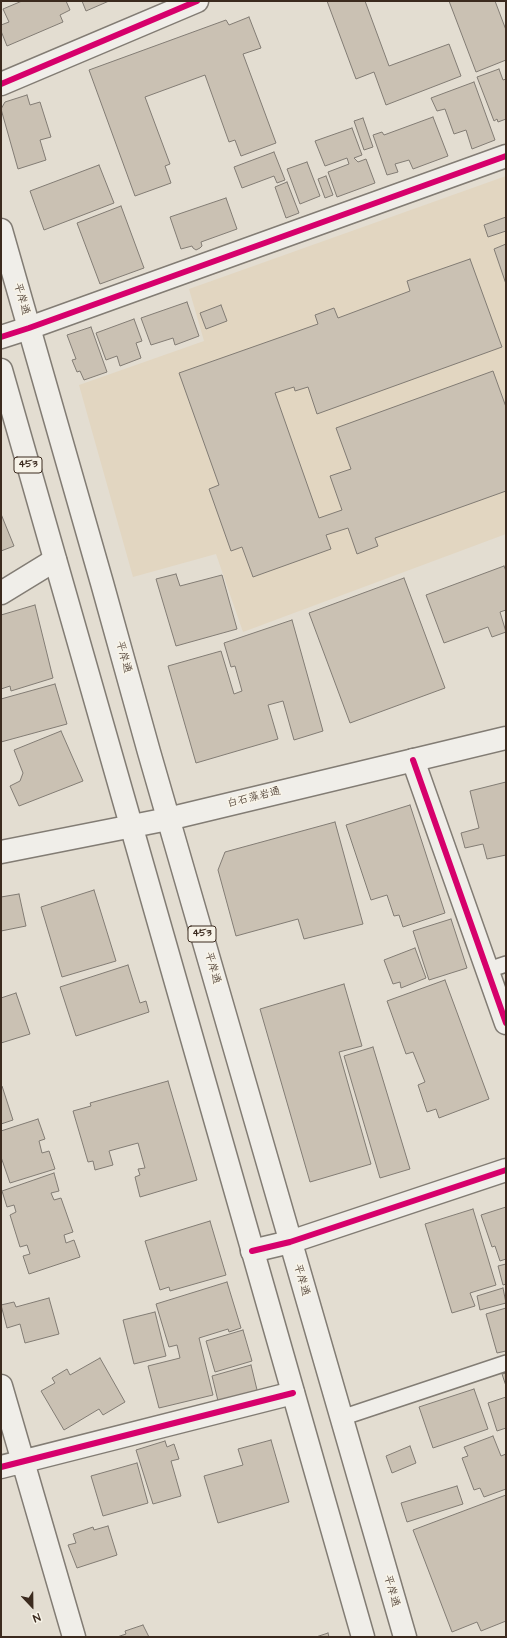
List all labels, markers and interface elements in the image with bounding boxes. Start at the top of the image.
street label: 平岸通 [10,281,32,317]
road number: 453 [14,457,42,473]
street label: 平岸通 [112,639,134,675]
street label: 白石藻岩通 [226,785,282,811]
road number: 453 [188,926,216,942]
street label: 平岸通 [201,950,223,986]
street label: 平岸通 [290,1262,312,1298]
street label: 平岸通 [380,1573,402,1609]
north arrow [12,1586,52,1626]
text: N [31,1609,43,1626]

